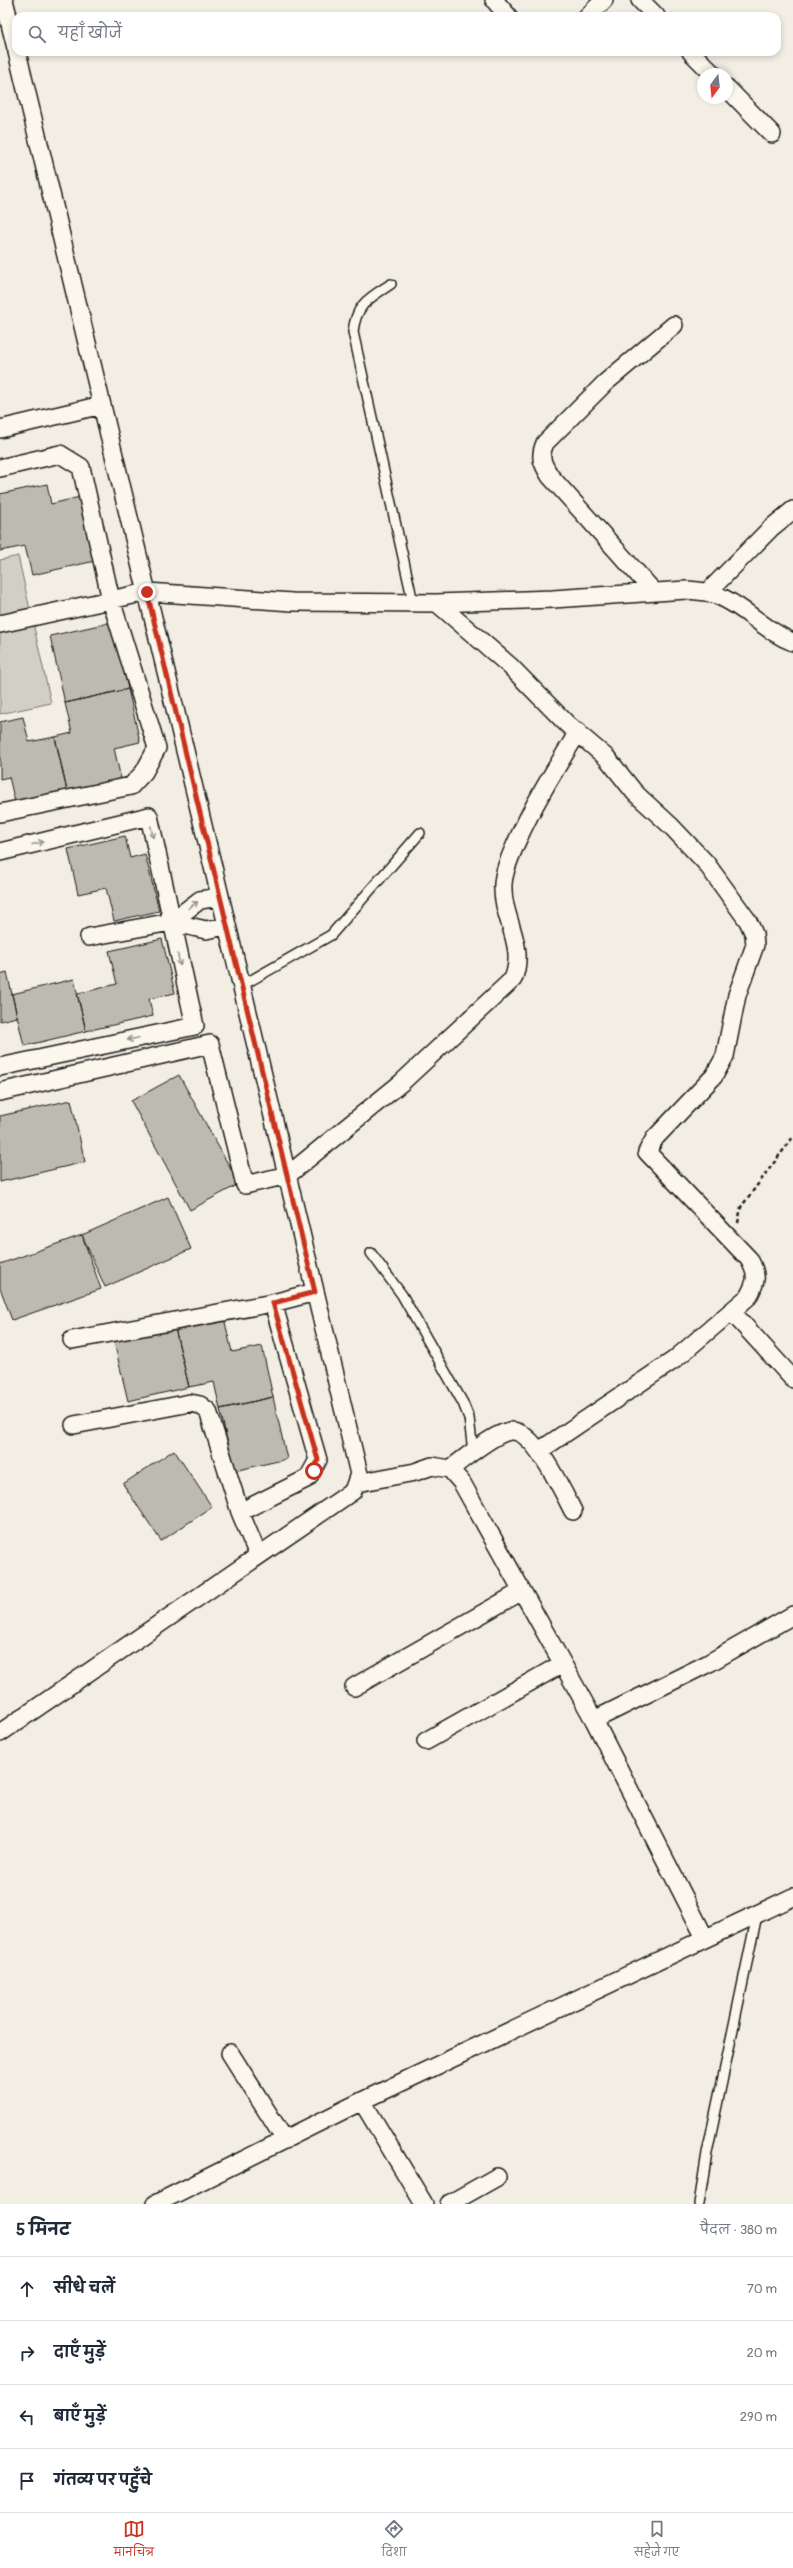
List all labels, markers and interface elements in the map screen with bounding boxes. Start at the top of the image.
search box [12,12,781,56]
icon: search [26,23,48,45]
text: यहाँ खोजें [58,24,122,43]
north arrow [697,68,733,104]
route end [138,583,156,601]
one-way arrow [148,825,156,838]
one-way arrow [31,839,44,846]
one-way arrow [187,901,198,909]
one-way arrow [176,953,184,966]
one-way arrow [127,1035,140,1043]
route start [305,1462,323,1480]
text: 5 मिनट [16,2219,70,2240]
text: पैदल · 380 m [700,2222,777,2238]
icon: ahead [16,2278,38,2300]
text: सीधे चलें [54,2279,115,2298]
text: 70 m [747,2281,777,2297]
icon: right [16,2342,38,2364]
text: दाएँ मुड़ें [54,2343,106,2362]
text: 20 m [746,2345,777,2361]
icon: left [16,2406,38,2428]
text: बाएँ मुड़ें [54,2407,106,2426]
text: 290 m [740,2409,777,2425]
icon: arrive [16,2470,38,2492]
text: गंतव्य पर पहुँचे [54,2471,152,2490]
tab: मानचित्र [114,2518,154,2564]
tab: दिशा [382,2518,407,2564]
tab: सहेजे गए [634,2518,679,2564]

